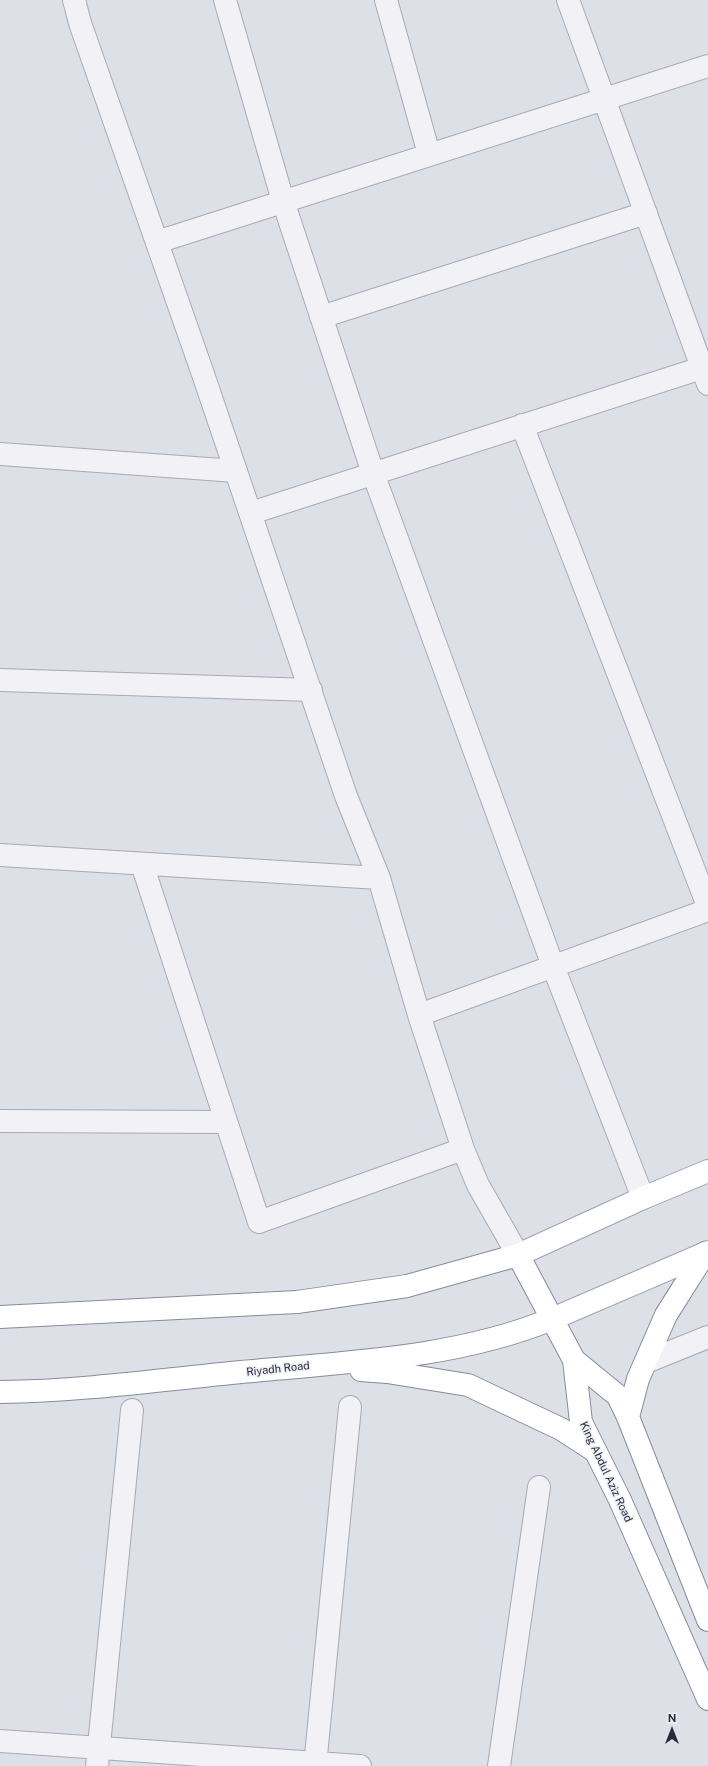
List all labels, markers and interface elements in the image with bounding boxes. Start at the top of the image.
street label: Riyadh Road [246,1359,310,1379]
street label: King Abdul Aziz Road [577,1420,635,1524]
north arrow [652,1710,692,1750]
text: N [668,1712,676,1724]

